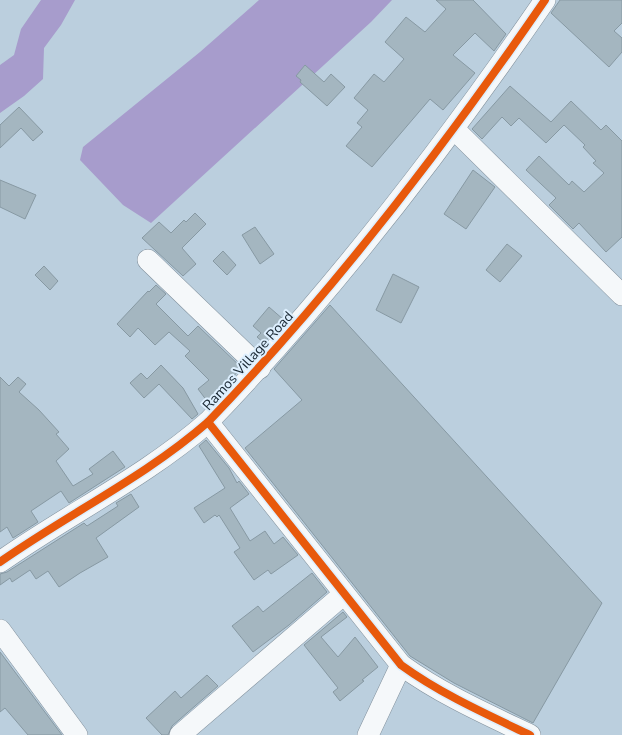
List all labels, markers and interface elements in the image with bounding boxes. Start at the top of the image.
street label: Ramos Village Road [198,307,298,415]

